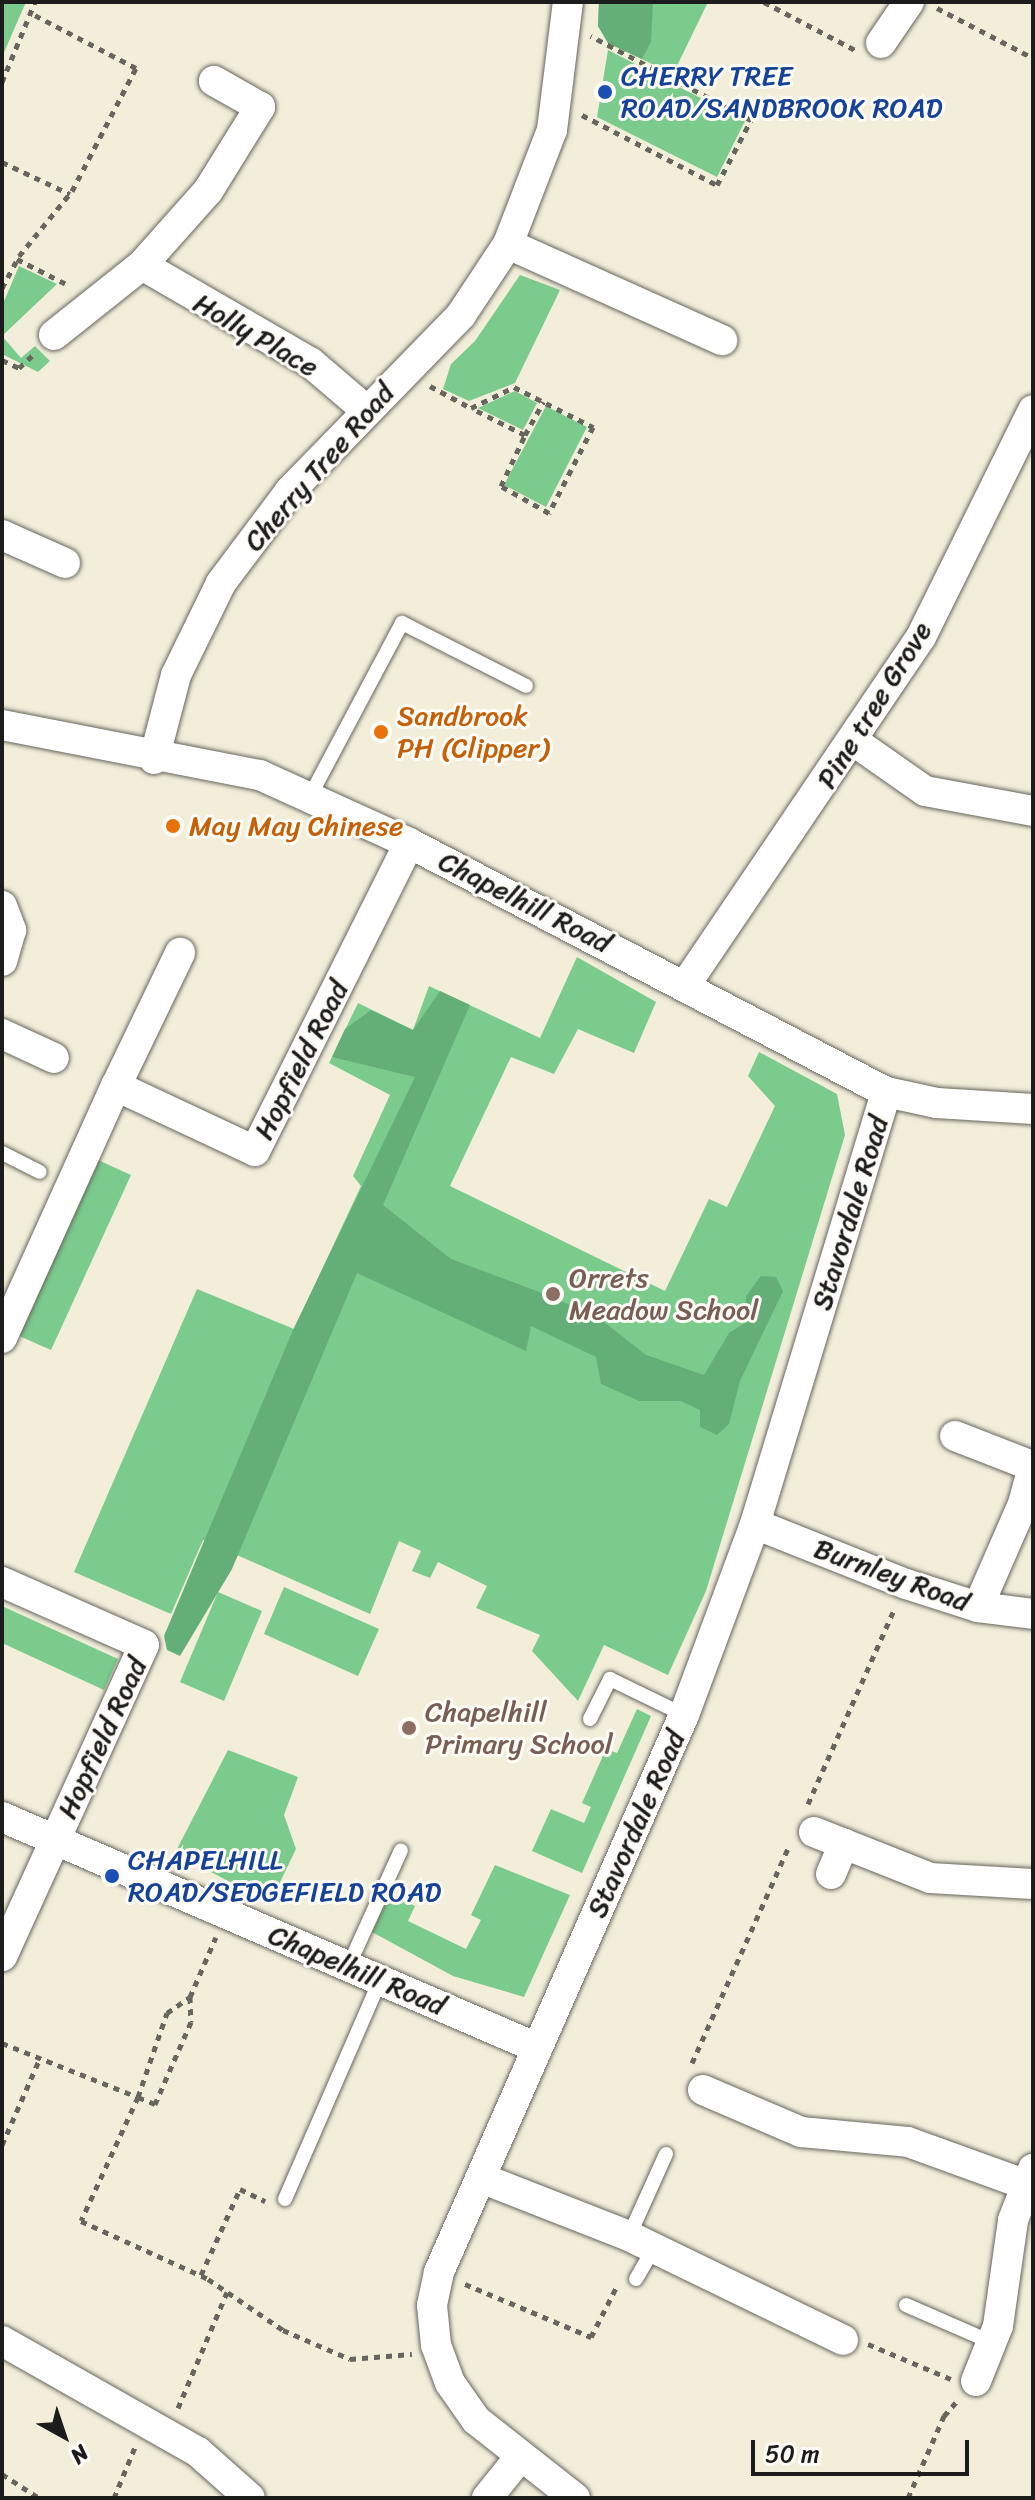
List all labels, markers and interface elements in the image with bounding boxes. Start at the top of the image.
place label: CHERRY TREE ROAD/SANDBROOK ROAD [621,59,943,125]
marker: CHERRY TREE ROAD/SANDBROOK ROAD [596,83,614,101]
street label: Holly Place [187,286,325,384]
street label: Cherry Tree Road [237,376,401,558]
street label: Pine tree Grove [809,615,939,795]
place label: Sandbrook PH (Clipper) [397,699,550,765]
marker: Sandbrook PH (Clipper) [372,723,390,741]
place label: May May Chinese [189,809,401,843]
marker: May May Chinese [164,817,182,835]
street label: Chapelhill Road [433,844,617,960]
street label: Hopfield Road [247,975,355,1145]
street label: Stavordale Road [805,1112,895,1314]
place label: Orrets Meadow School [569,1261,758,1327]
marker: Orrets Meadow School [544,1285,562,1303]
street label: Burnley Road [809,1531,975,1619]
street label: Hopfield Road [50,1652,154,1824]
place label: Chapelhill Primary School [425,1695,613,1761]
marker: Chapelhill Primary School [400,1719,418,1737]
street label: Stavordale Road [580,1725,692,1923]
place label: CHAPELHILL ROAD/SEDGEFIELD ROAD [128,1843,441,1909]
marker: CHAPELHILL ROAD/SEDGEFIELD ROAD [103,1867,121,1885]
street label: Chapelhill Road [263,1918,451,2022]
north arrow [24,2396,104,2476]
scale bar [755,2424,973,2474]
text: 50 m [765,2433,820,2475]
text: N [61,2435,98,2475]

